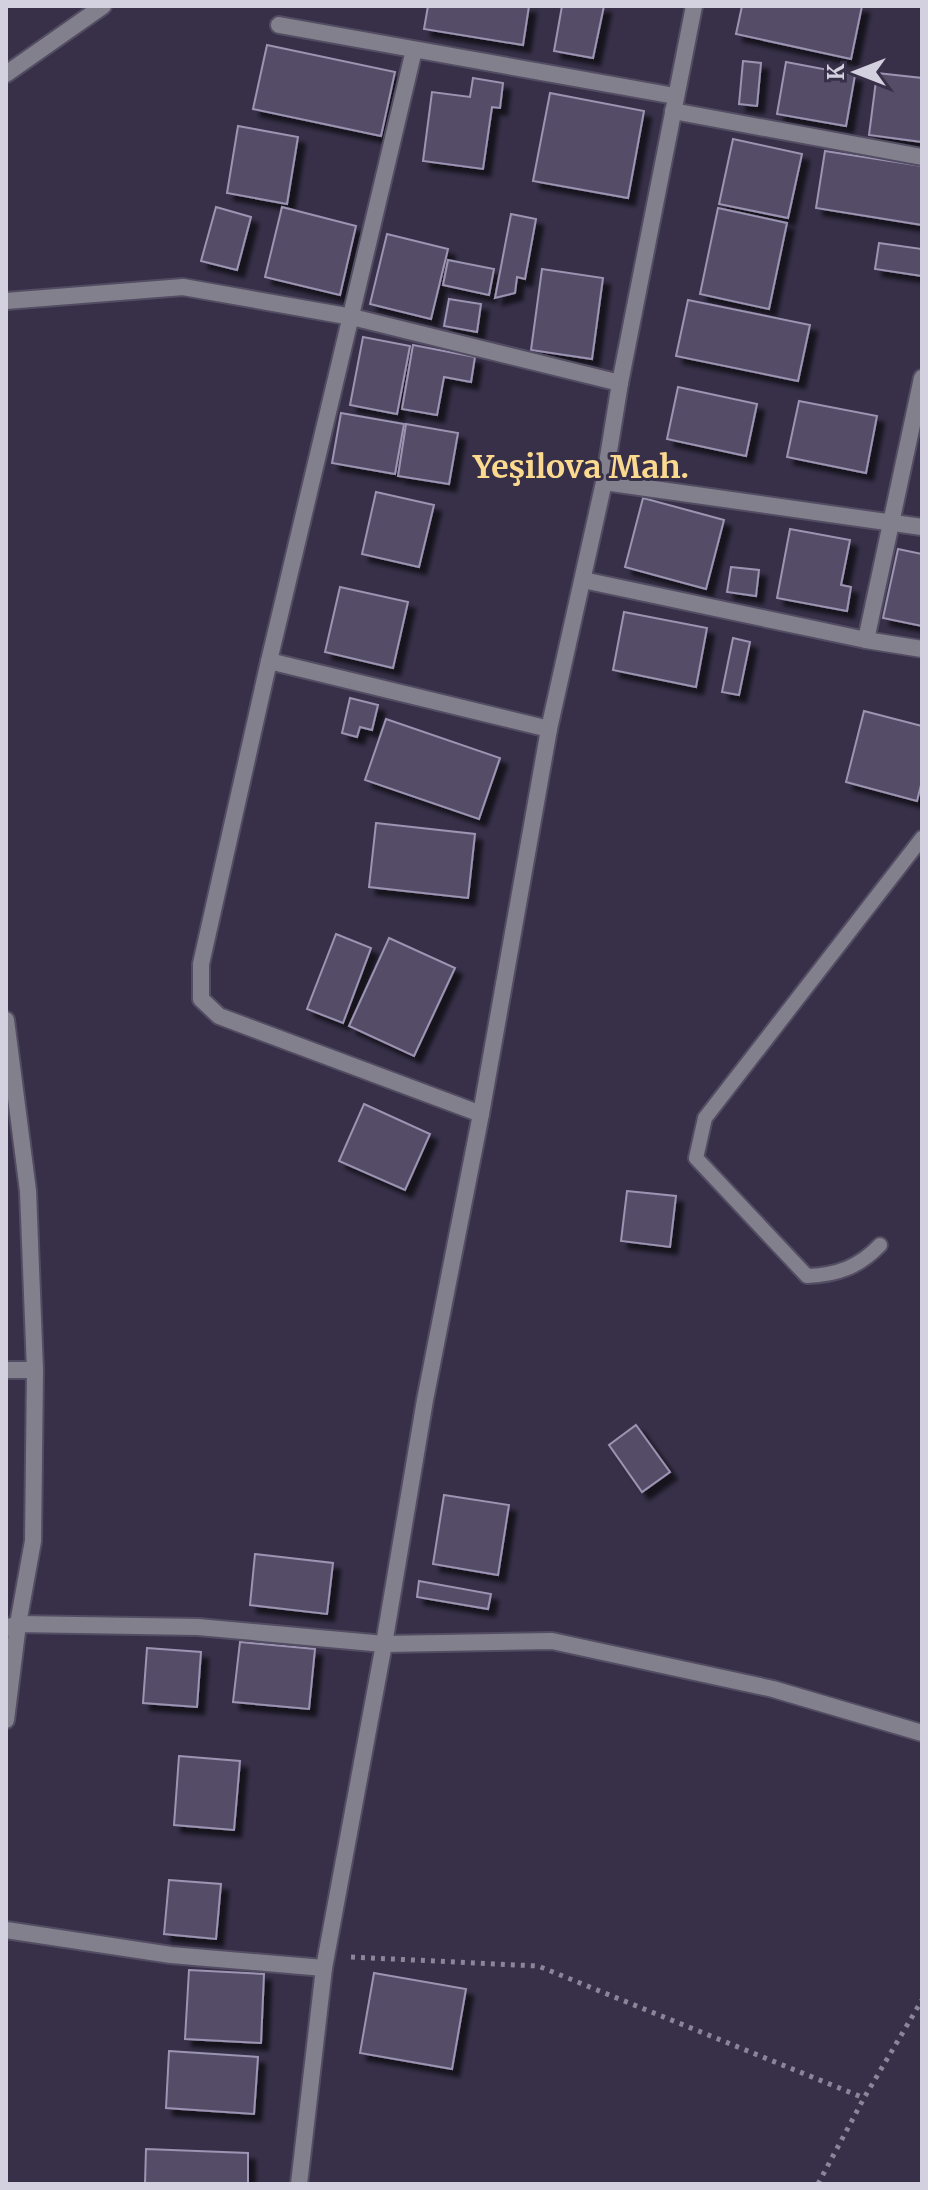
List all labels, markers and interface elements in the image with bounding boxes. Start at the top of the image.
north arrow [816,32,896,112]
text: K [822,63,850,80]
district label: Yeşilova Mah. [472,447,689,487]

